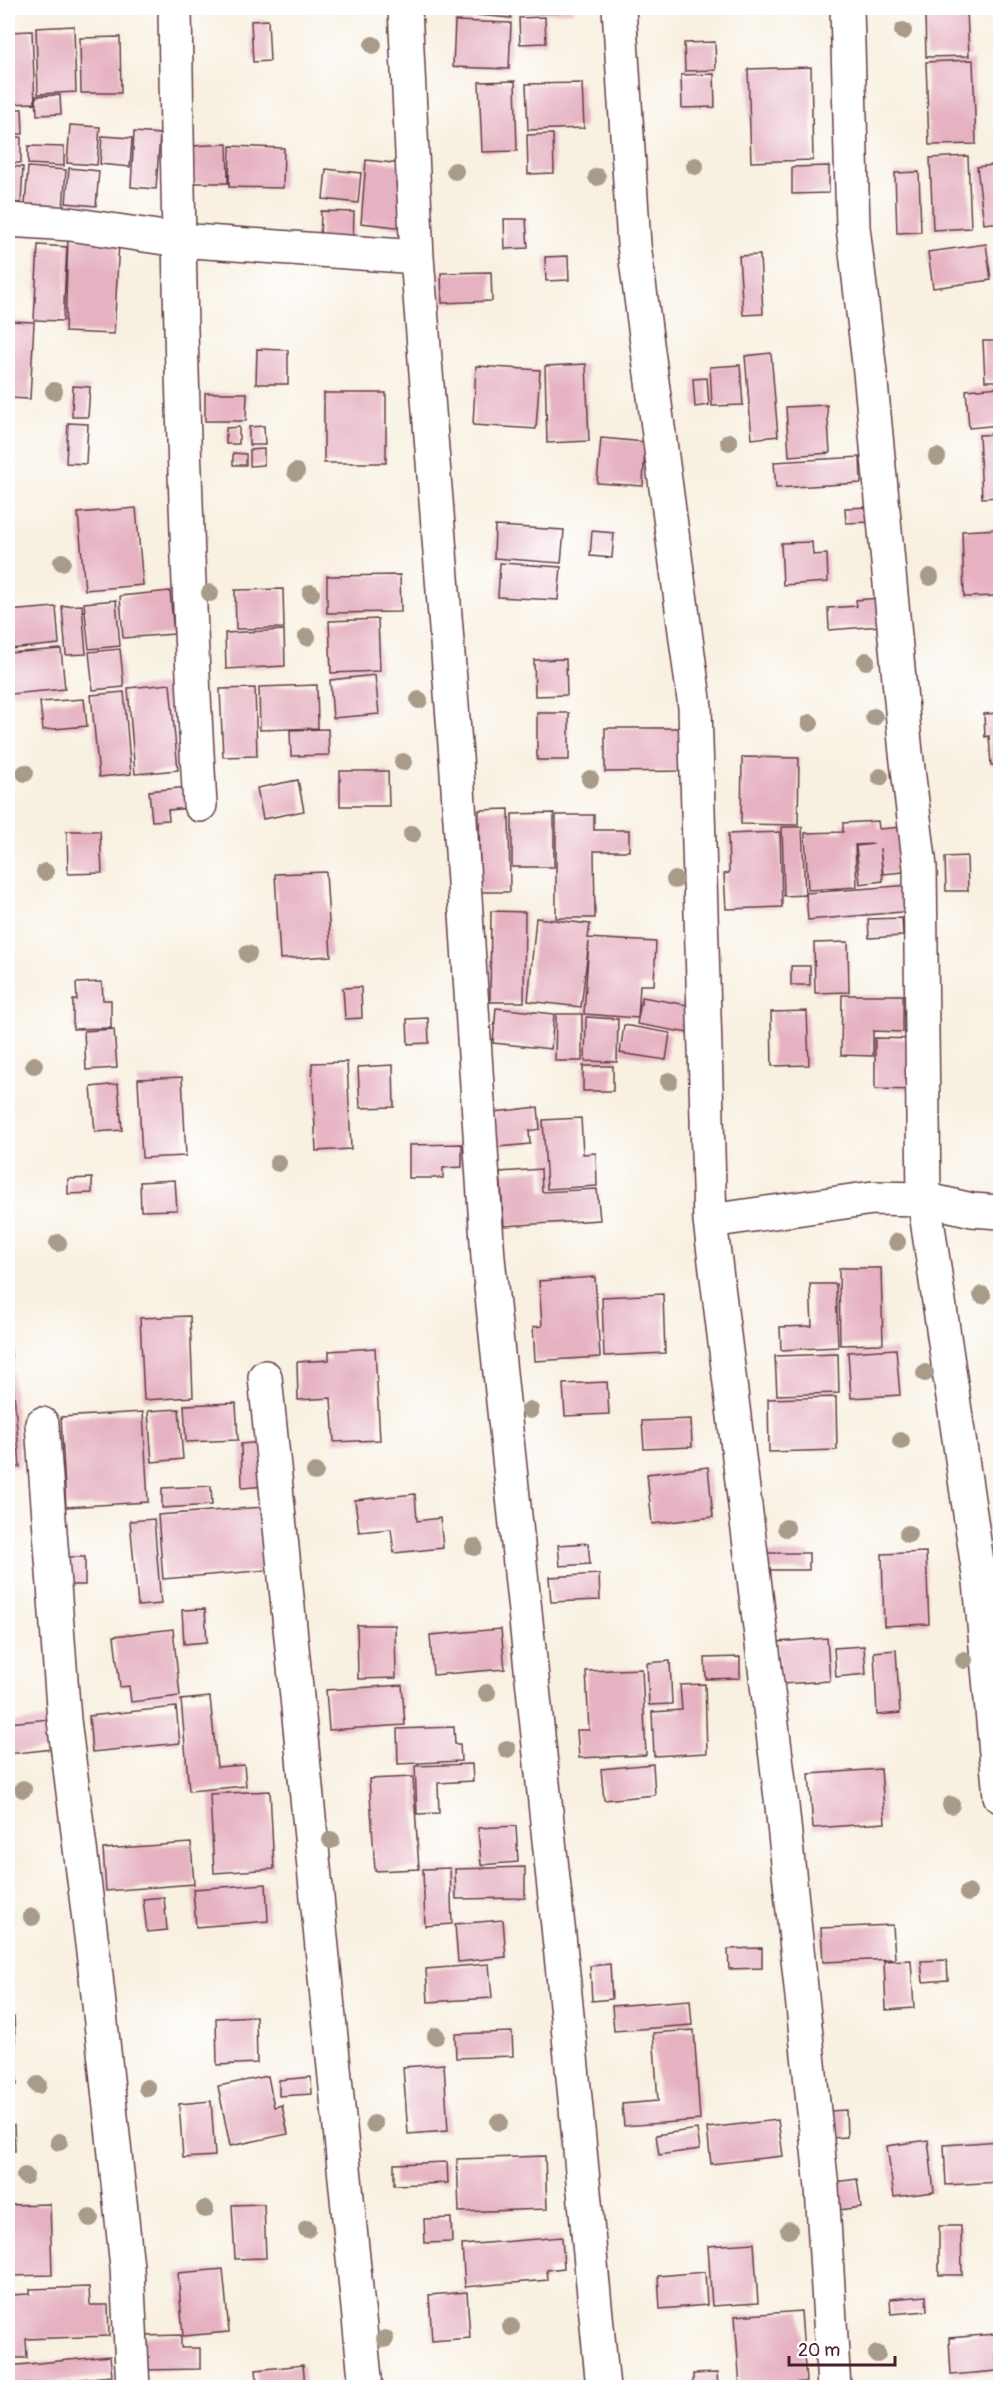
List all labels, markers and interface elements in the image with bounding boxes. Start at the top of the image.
scale bar [789,2329,896,2367]
text: 20 m [798,2339,840,2362]

